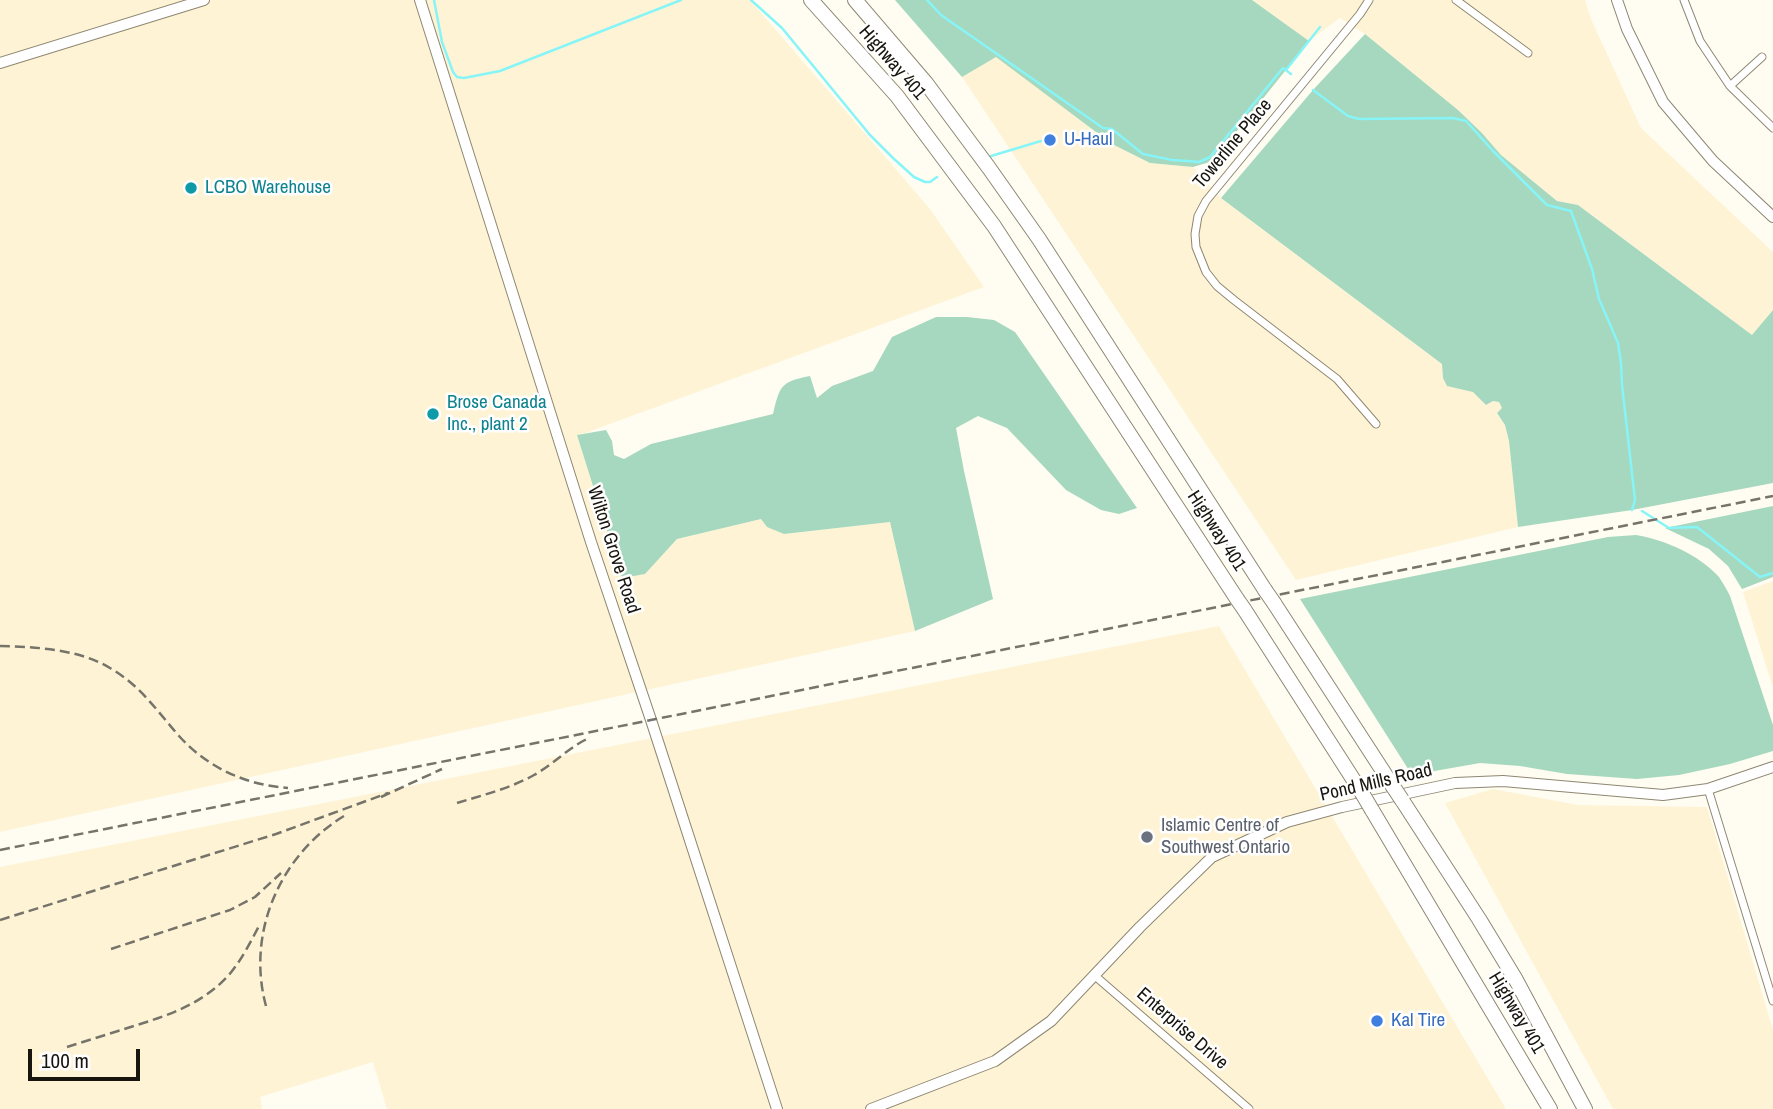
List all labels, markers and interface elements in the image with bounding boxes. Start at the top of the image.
street label: Highway 401 [854,21,930,105]
street label: Towerline Place [1189,95,1277,193]
place label: U-Haul [1064,129,1112,151]
marker: U-Haul [1042,132,1058,148]
place label: LCBO Warehouse [205,177,331,199]
marker: LCBO Warehouse [183,180,199,196]
place label: Brose Canada Inc., plant 2 [447,392,547,436]
marker: Brose Canada Inc., plant 2 [425,406,441,422]
street label: Wilton Grove Road [582,483,644,617]
street label: Highway 401 [1182,487,1250,575]
street label: Pond Mills Road [1318,759,1434,807]
place label: Islamic Centre of Southwest Ontario [1161,815,1290,859]
marker: Islamic Centre of Southwest Ontario [1139,829,1155,845]
street label: Highway 401 [1483,968,1549,1058]
street label: Enterprise Drive [1132,983,1232,1075]
place label: Kal Tire [1391,1010,1445,1032]
marker: Kal Tire [1369,1013,1385,1029]
scale bar [32,1036,144,1080]
text: 100 m [41,1046,89,1075]

